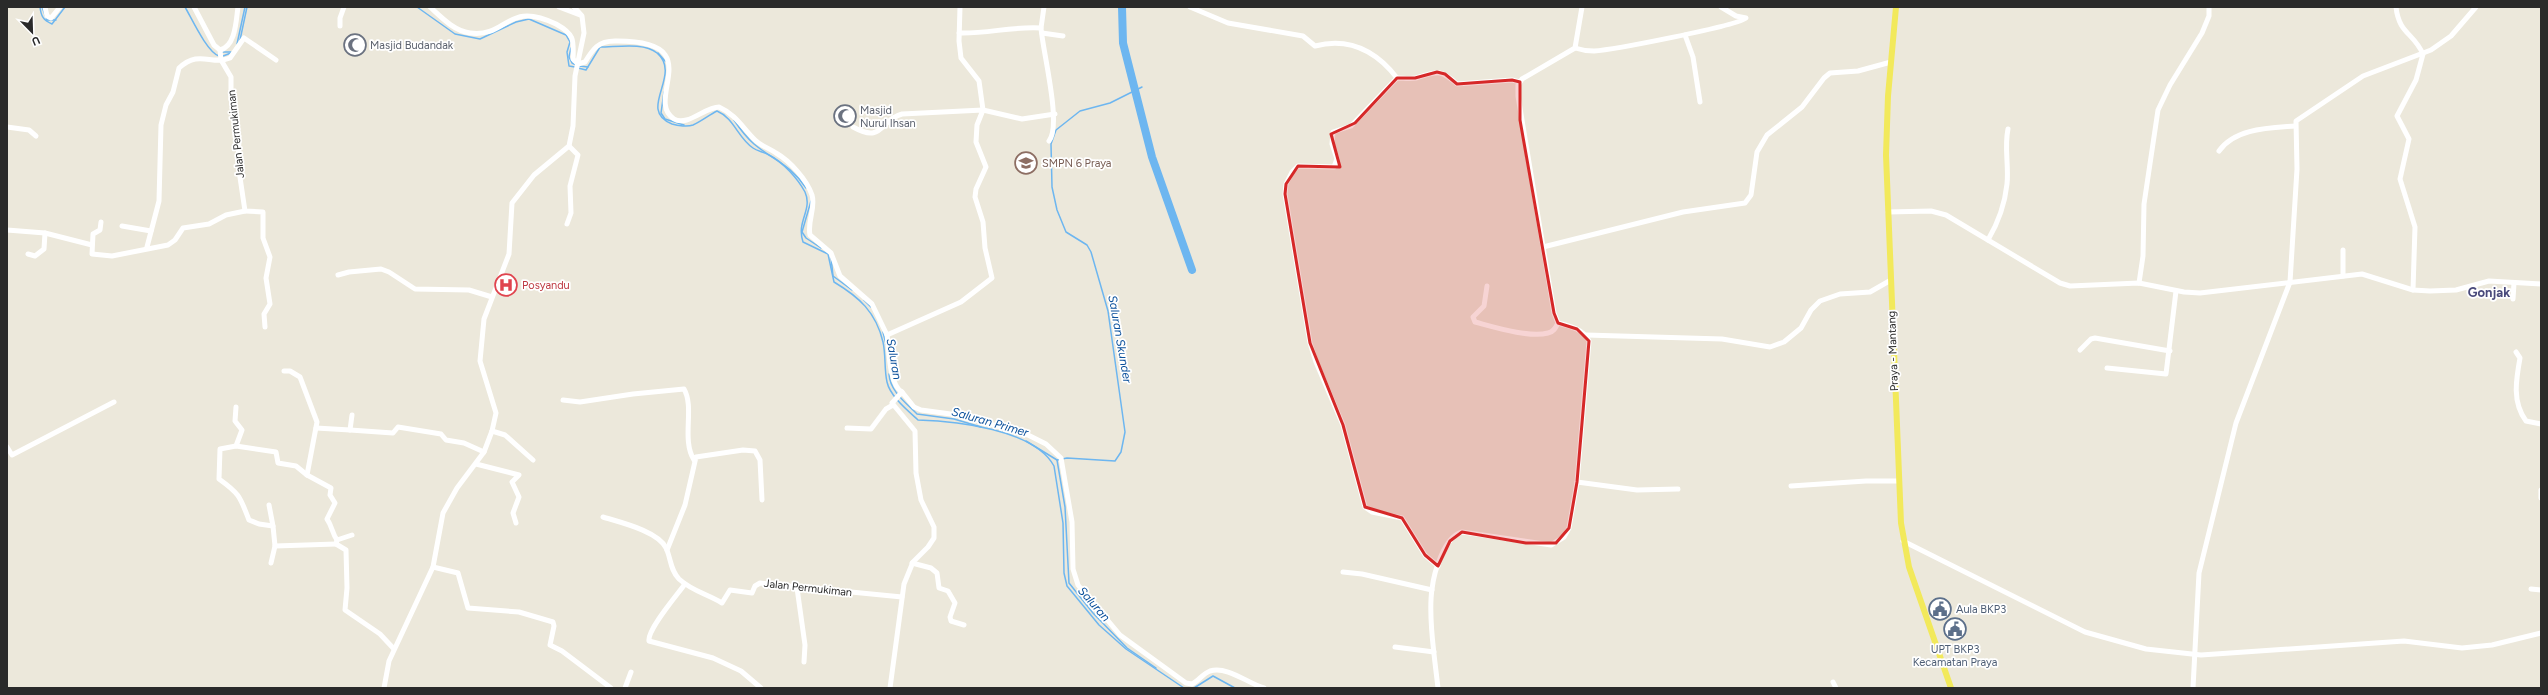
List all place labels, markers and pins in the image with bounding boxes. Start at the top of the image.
mosque icon: Masjid Budandak [342,32,368,58]
place label: Masjid Budandak [370,39,454,52]
mosque icon: Masjid Nurul Ihsan [832,103,858,129]
place label: Masjid Nurul Ihsan [860,104,916,130]
school or university icon: SMPN 6 Praya [1013,150,1039,176]
place label: SMPN 6 Praya [1042,157,1111,170]
hospital icon: Posyandu [493,272,519,298]
place label: Posyandu [522,279,570,292]
public building icon: Aula BKP3 [1927,596,1953,622]
place label: Aula BKP3 [1956,603,2006,616]
public building icon: UPT BKP3 Kecamatan Praya [1942,616,1968,642]
place label: UPT BKP3 Kecamatan Praya [1913,643,1997,669]

